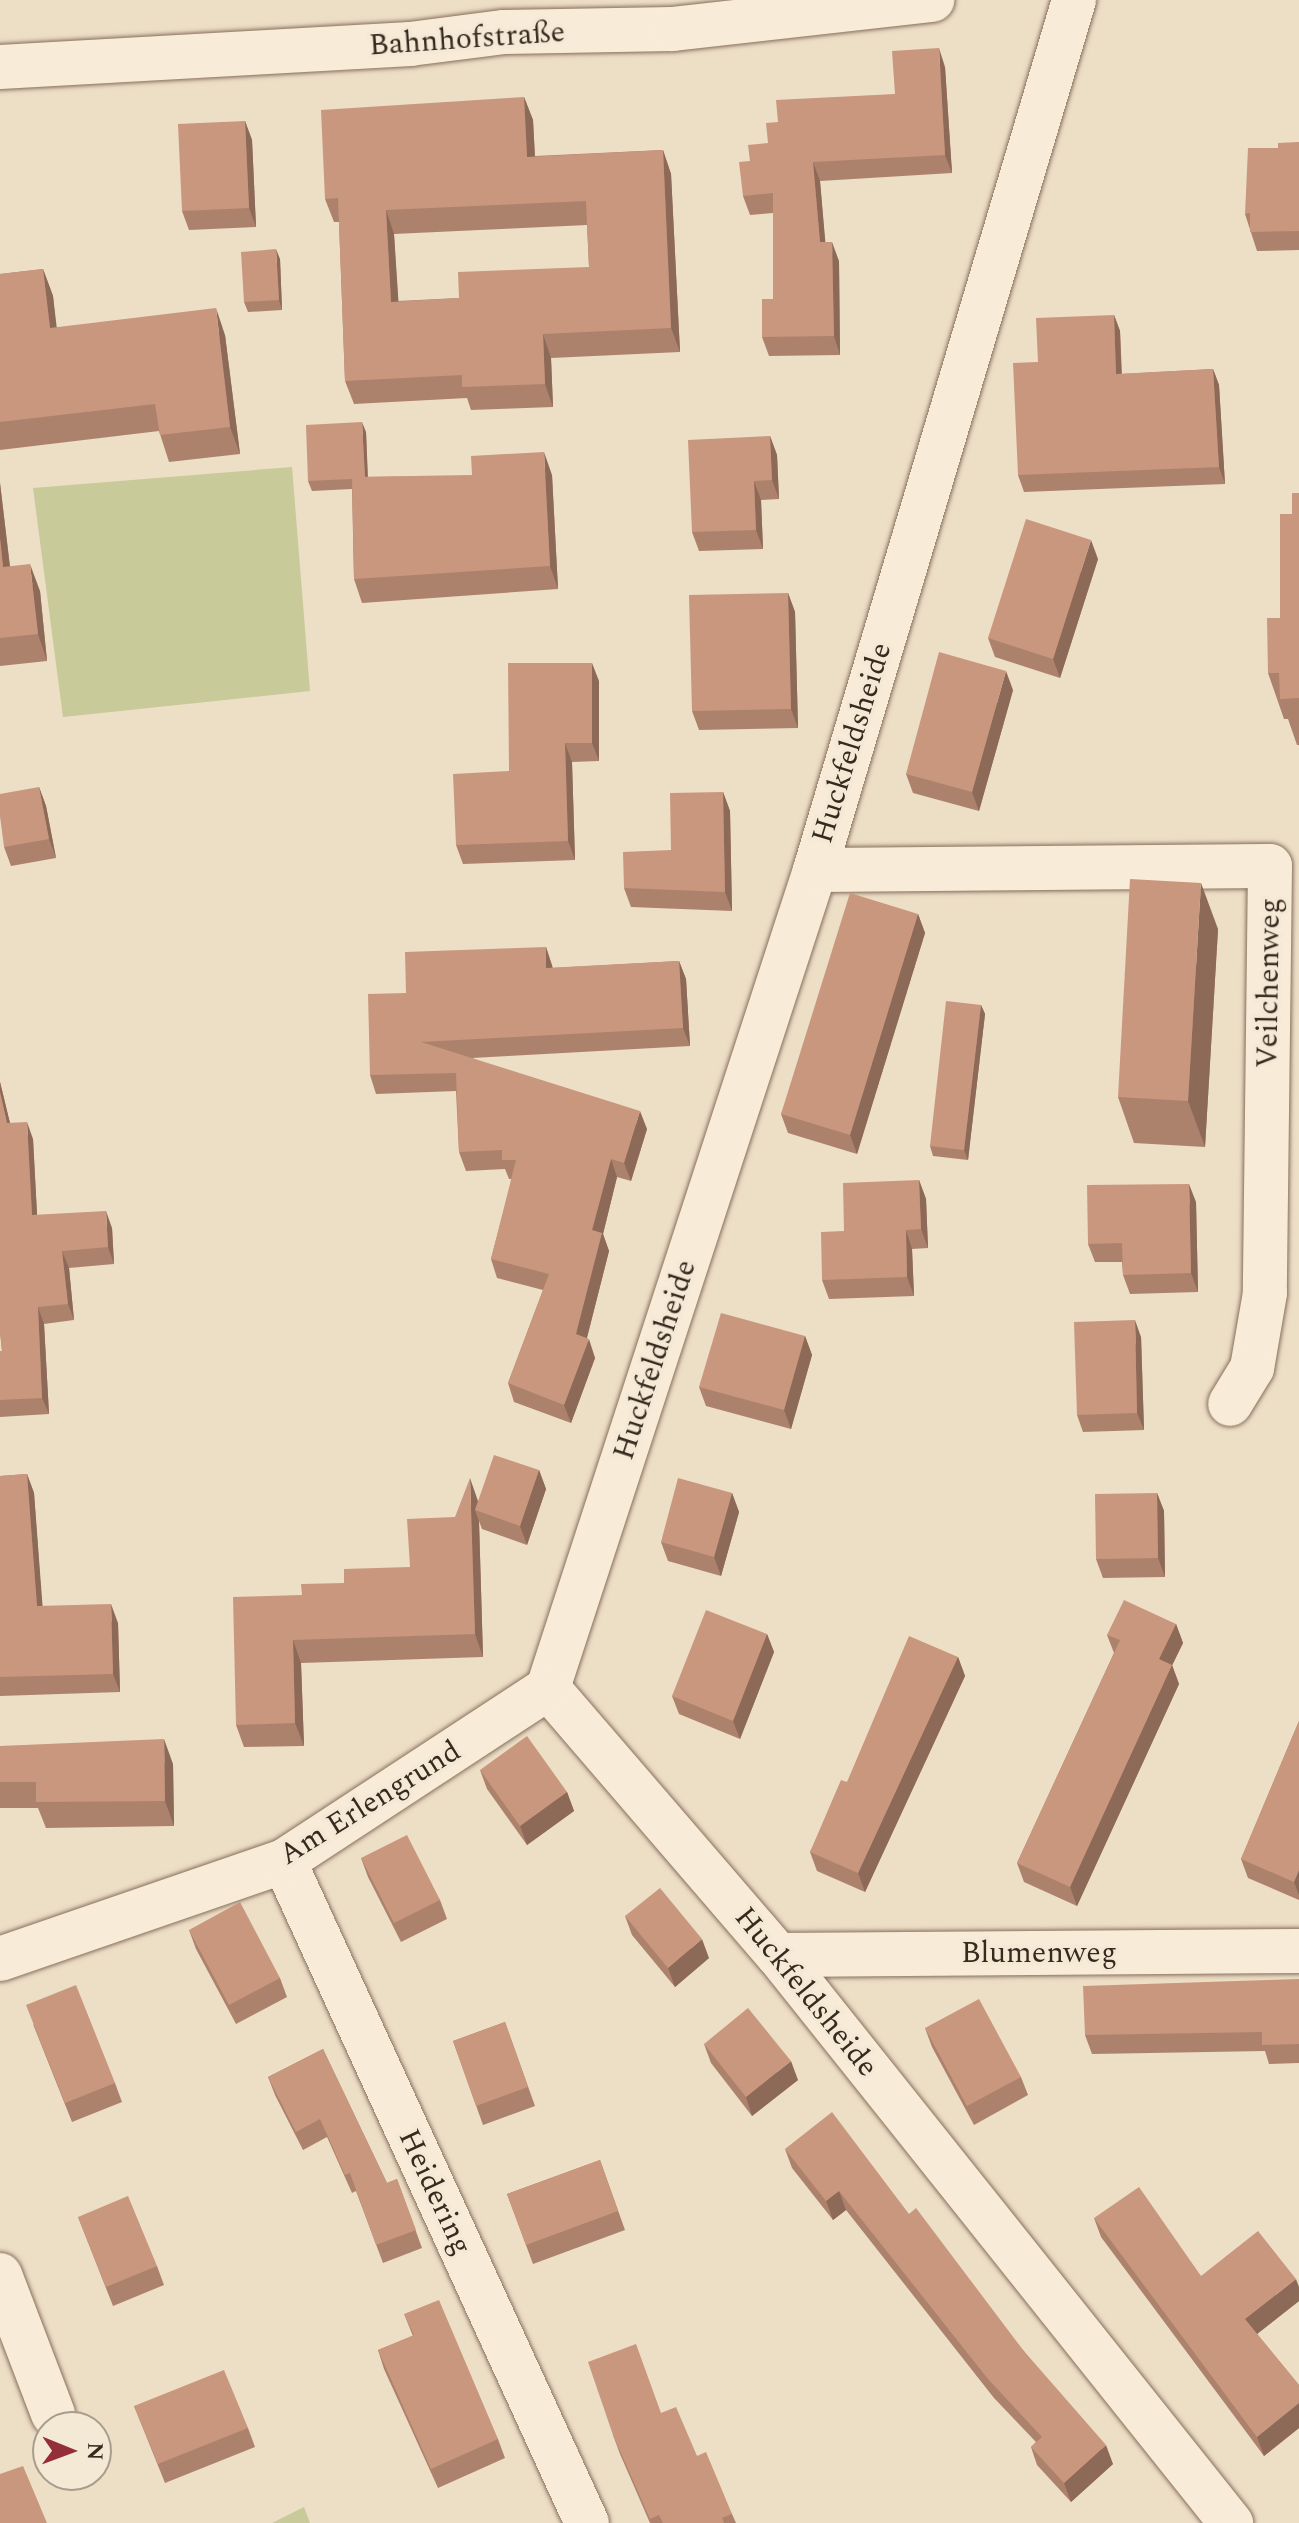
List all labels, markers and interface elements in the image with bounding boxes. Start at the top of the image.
street label: Bahnhofstraße [368,14,566,64]
street label: Huckfeldsheide [804,638,900,848]
street label: Veilchenweg [1250,897,1288,1069]
street label: Huckfeldsheide [606,1256,704,1464]
street label: Am Erlengrund [273,1733,467,1873]
street label: Huckfeldsheide [727,1900,885,2084]
street label: Blumenweg [961,1935,1117,1971]
street label: Heidering [390,2123,480,2261]
north arrow [32,2411,112,2491]
text: N [78,2442,111,2461]

